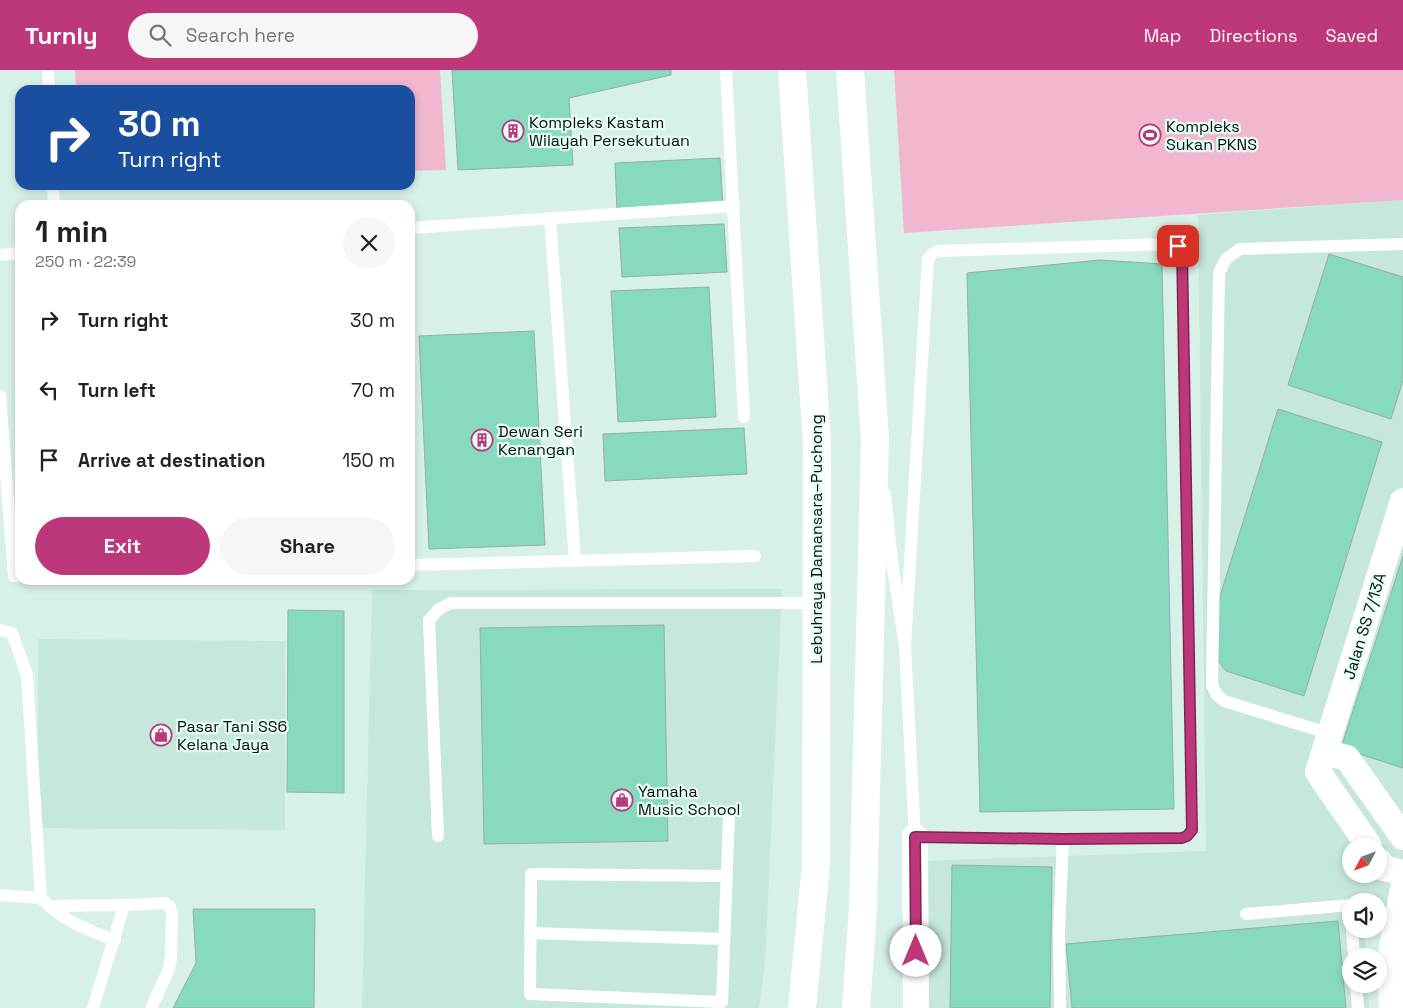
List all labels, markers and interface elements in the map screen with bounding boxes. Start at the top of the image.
search box [128,13,478,58]
text: Turnly [25,20,98,51]
icon: search [146,21,174,49]
text: Search here [186,23,295,48]
text: Map [1144,24,1181,47]
text: Directions [1209,24,1298,47]
text: Saved [1326,24,1378,47]
text: 30 m [118,102,201,146]
icon: right [35,105,100,170]
place label: Kompleks Kastam Wilayah Persekutuan [529,112,690,151]
place label: Kompleks Sukan PKNS [1166,116,1257,155]
building icon: Kompleks Kastam Wilayah Persekutuan [501,119,525,143]
sports icon: Kompleks Sukan PKNS [1138,123,1162,147]
text: Turn right [118,145,221,173]
text: 1 min [35,212,108,251]
button: close [343,217,395,269]
pin [1157,225,1199,267]
icon: arrive [1164,232,1192,260]
text: 250 m · 22:39 [35,251,136,272]
icon: right [35,306,63,334]
text: Turn right [78,308,168,333]
text: 30 m [350,308,395,333]
icon: left [35,376,63,404]
text: Turn left [78,378,156,403]
text: 70 m [351,378,395,403]
street label: Lebuhraya Damansara–Puchong [806,414,827,664]
place label: Dewan Seri Kenangan [498,421,583,460]
building icon: Dewan Seri Kenangan [470,428,494,452]
icon: arrive [35,446,63,474]
text: Arrive at destination [78,448,266,473]
text: 150 m [342,448,395,473]
button: Exit [35,517,210,575]
button: Share [220,517,395,575]
street label: Jalan SS 7/13A [1338,570,1391,682]
place label: Pasar Tani SS6 Kelana Jaya [177,716,287,755]
shop icon: Pasar Tani SS6 Kelana Jaya [149,723,173,747]
place label: Yamaha Music School [638,781,741,820]
shop icon: Yamaha Music School [610,788,634,812]
north arrow [1342,838,1388,882]
map controls [1342,838,1387,993]
button: sound [1342,893,1387,938]
position arrow [889,924,941,976]
button: layers [1342,948,1387,993]

